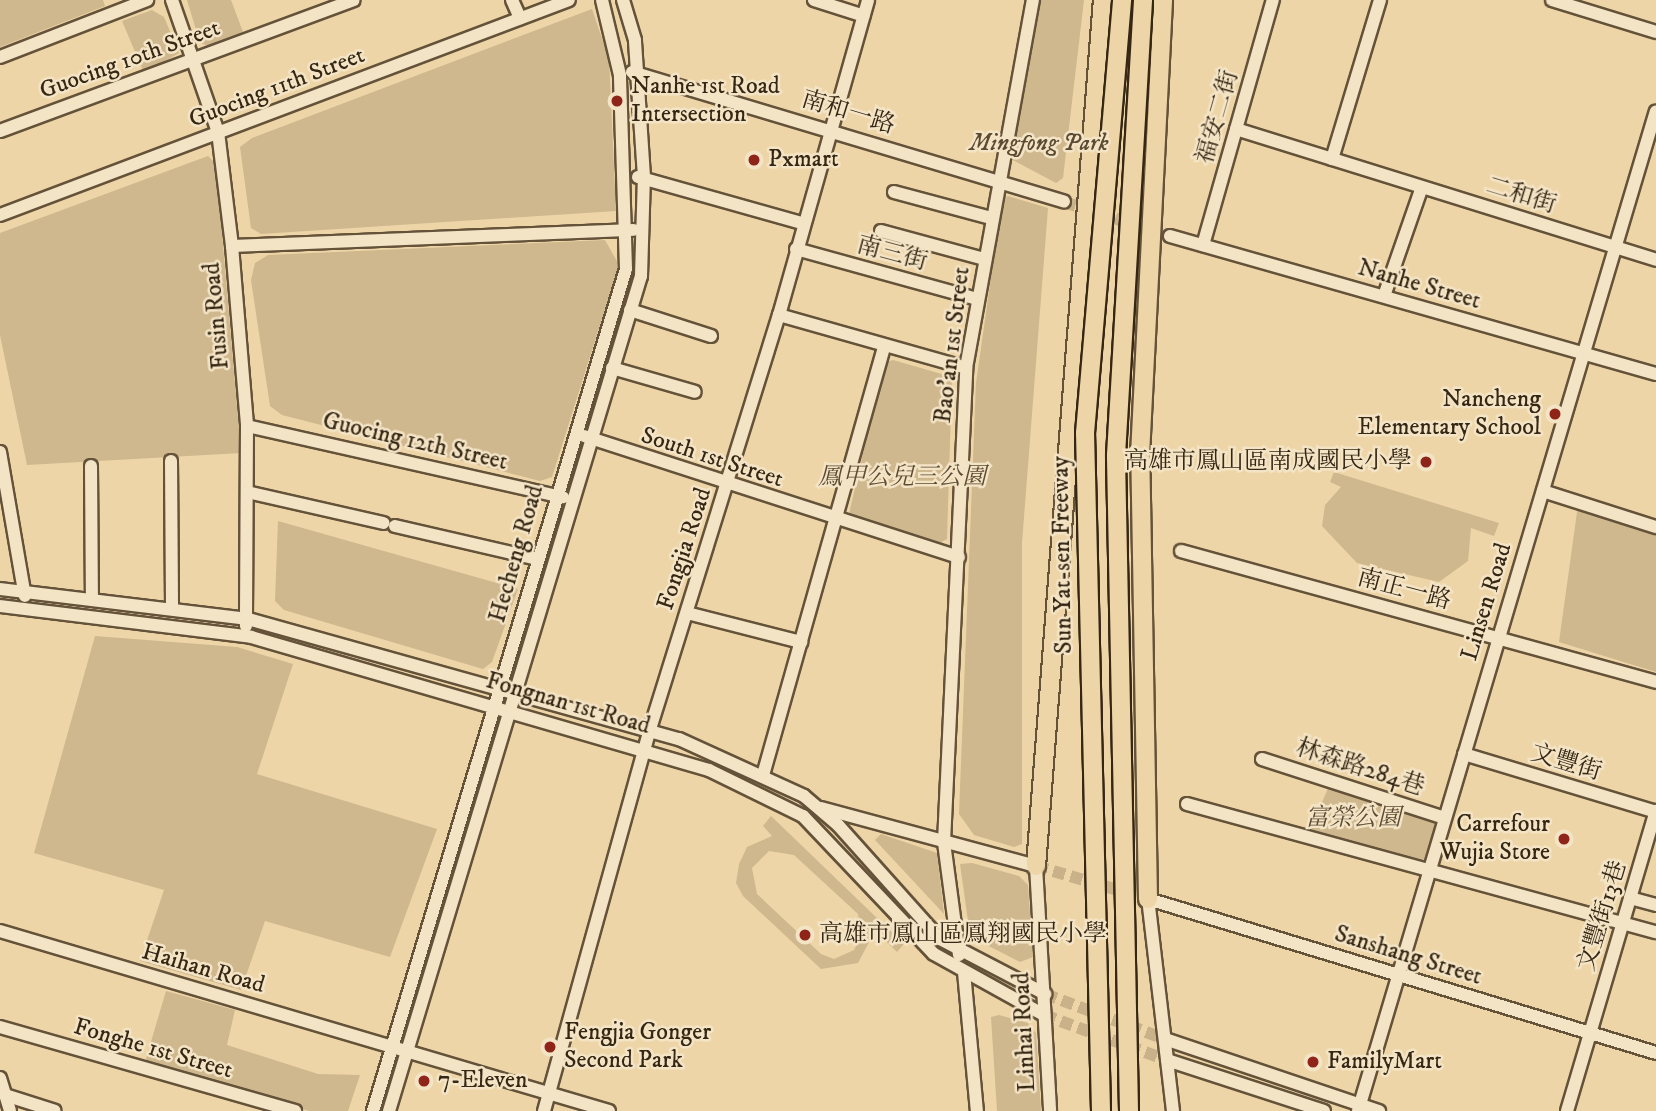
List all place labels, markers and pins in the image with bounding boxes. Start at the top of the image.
place label: Nanhe 1st Road Intersection [631,73,780,129]
marker: Nanhe 1st Road Intersection [609,93,625,109]
place label: Pxmart [768,146,839,174]
marker: Pxmart [746,152,762,168]
place label: Nancheng Elementary School [1357,386,1541,442]
marker: Nancheng Elementary School [1547,406,1563,422]
place label: 高雄市鳳山區南成國民小學 [1124,448,1412,476]
marker: 高雄市鳳山區南成國民小學 [1418,454,1434,470]
place label: Carrefour Wujia Store [1440,811,1550,867]
marker: Carrefour Wujia Store [1556,831,1572,847]
place label: 高雄市鳳山區鳳翔國民小學 [819,921,1107,949]
marker: 高雄市鳳山區鳳翔國民小學 [797,927,813,943]
place label: Fengjia Gonger Second Park [564,1019,711,1075]
marker: Fengjia Gonger Second Park [542,1039,558,1055]
place label: FamilyMart [1327,1048,1442,1076]
marker: FamilyMart [1305,1054,1321,1070]
place label: 7-Eleven [438,1067,527,1095]
marker: 7-Eleven [416,1073,432,1089]

